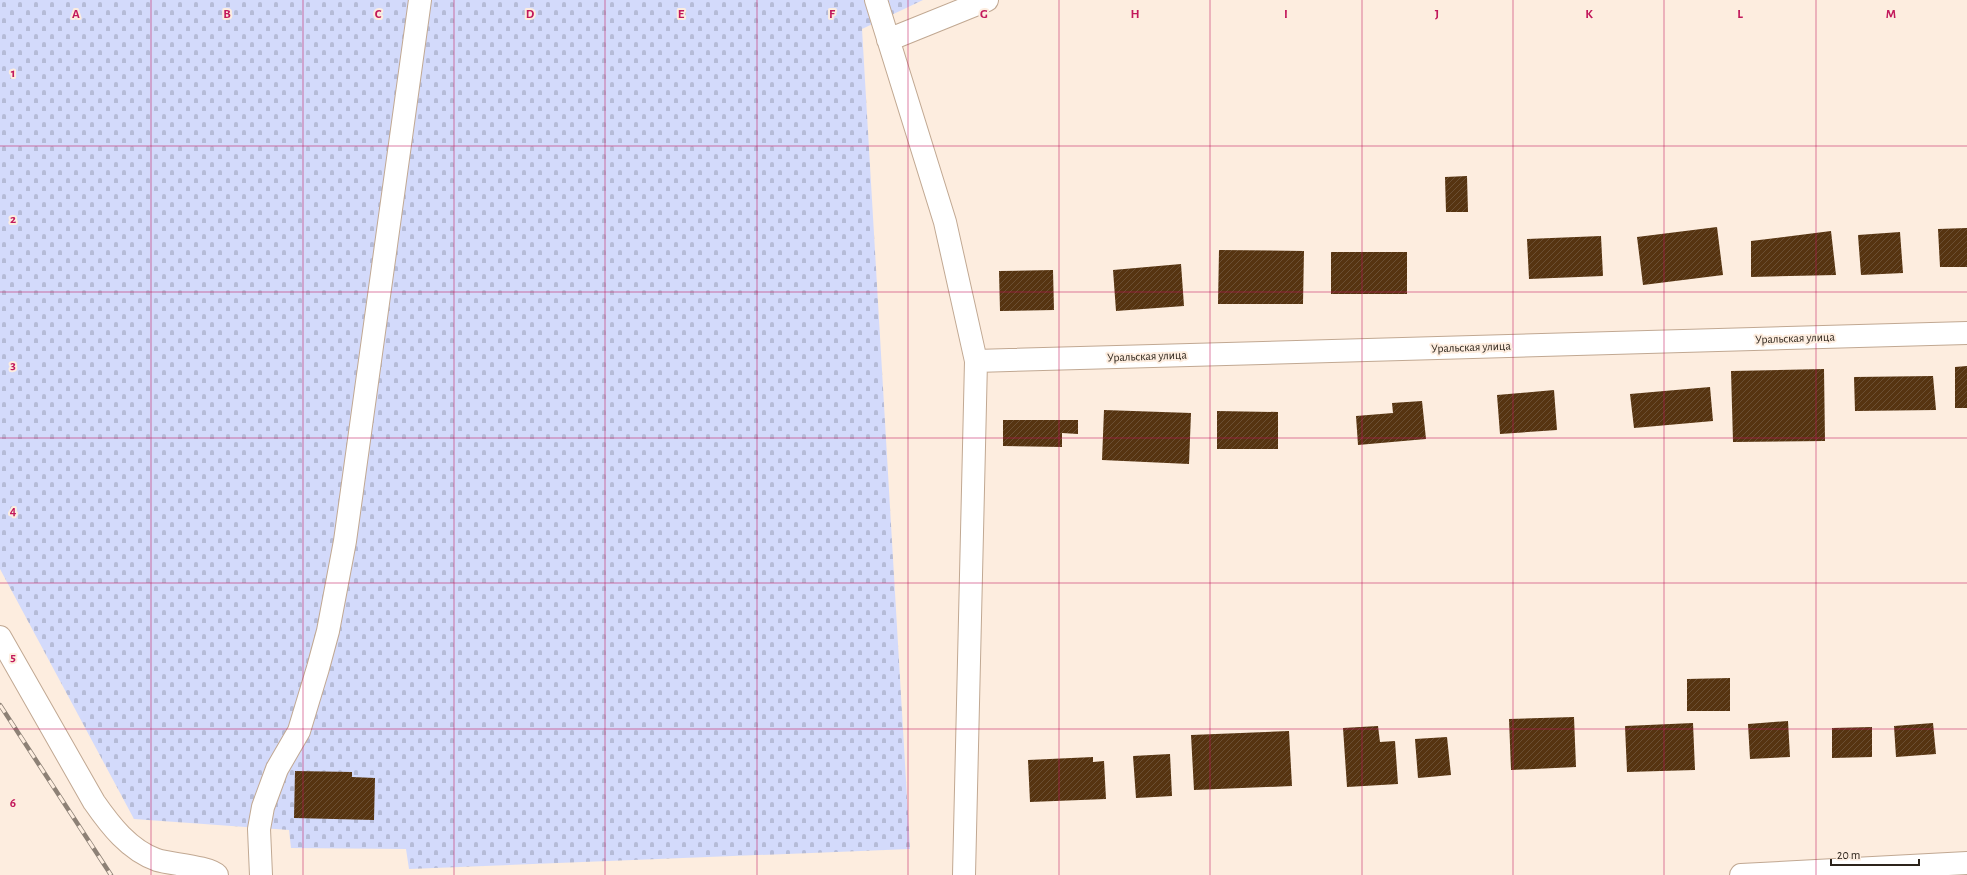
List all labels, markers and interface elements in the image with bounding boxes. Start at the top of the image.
text: A [72,8,80,21]
text: B [223,8,231,21]
text: C [375,8,382,21]
text: D [526,8,535,21]
text: E [678,8,685,21]
text: F [829,8,836,21]
text: G [980,8,988,21]
text: H [1130,8,1140,21]
text: I [1284,8,1288,21]
text: J [1435,8,1439,21]
text: K [1585,8,1593,21]
text: L [1737,8,1743,21]
text: M [1886,8,1896,21]
text: 1 [11,67,15,80]
text: 2 [10,213,16,226]
street label: Уральская улица [1755,331,1836,346]
street label: Уральская улица [1431,340,1512,355]
street label: Уральская улица [1107,349,1188,364]
text: 3 [10,359,16,372]
text: 4 [10,505,17,518]
text: 5 [10,651,16,664]
text: 6 [10,797,16,810]
scale bar [1831,841,1919,867]
text: 20 m [1837,849,1860,861]

